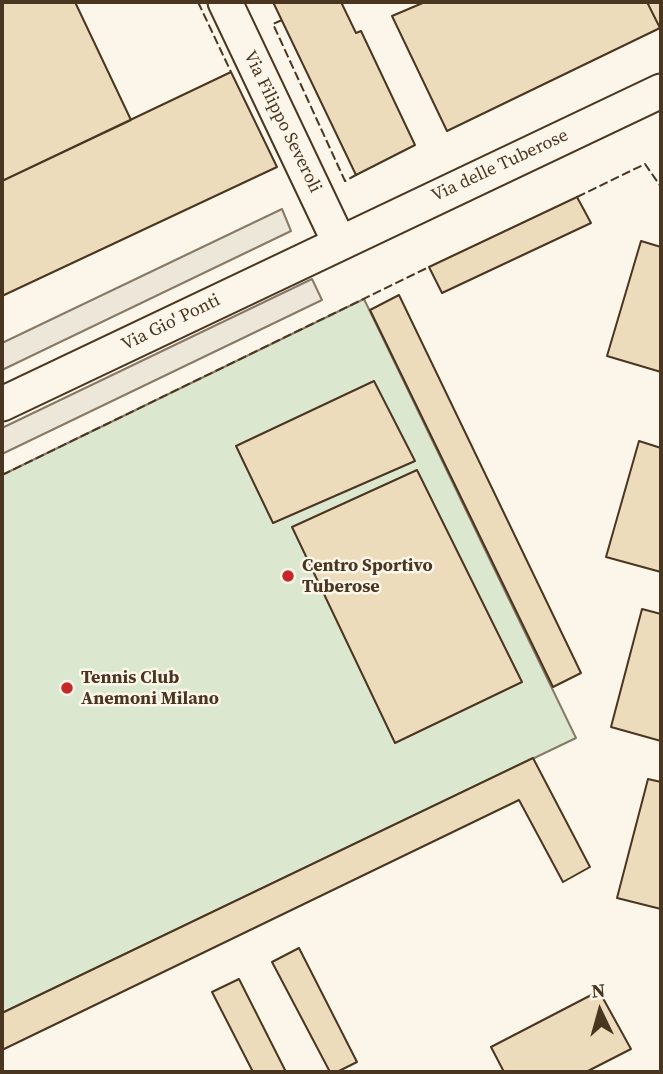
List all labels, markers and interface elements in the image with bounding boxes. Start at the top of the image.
street label: Via Filippo Severoli [238,47,326,197]
street label: Via delle Tuberose [428,125,572,207]
street label: Via Gio' Ponti [118,290,224,356]
place label: Centro Sportivo Tuberose [302,555,433,598]
marker: Centro Sportivo Tuberose [280,568,296,584]
place label: Tennis Club Anemoni Milano [81,667,219,710]
marker: Tennis Club Anemoni Milano [59,680,75,696]
north arrow [565,976,635,1046]
text: N [590,977,606,1004]

